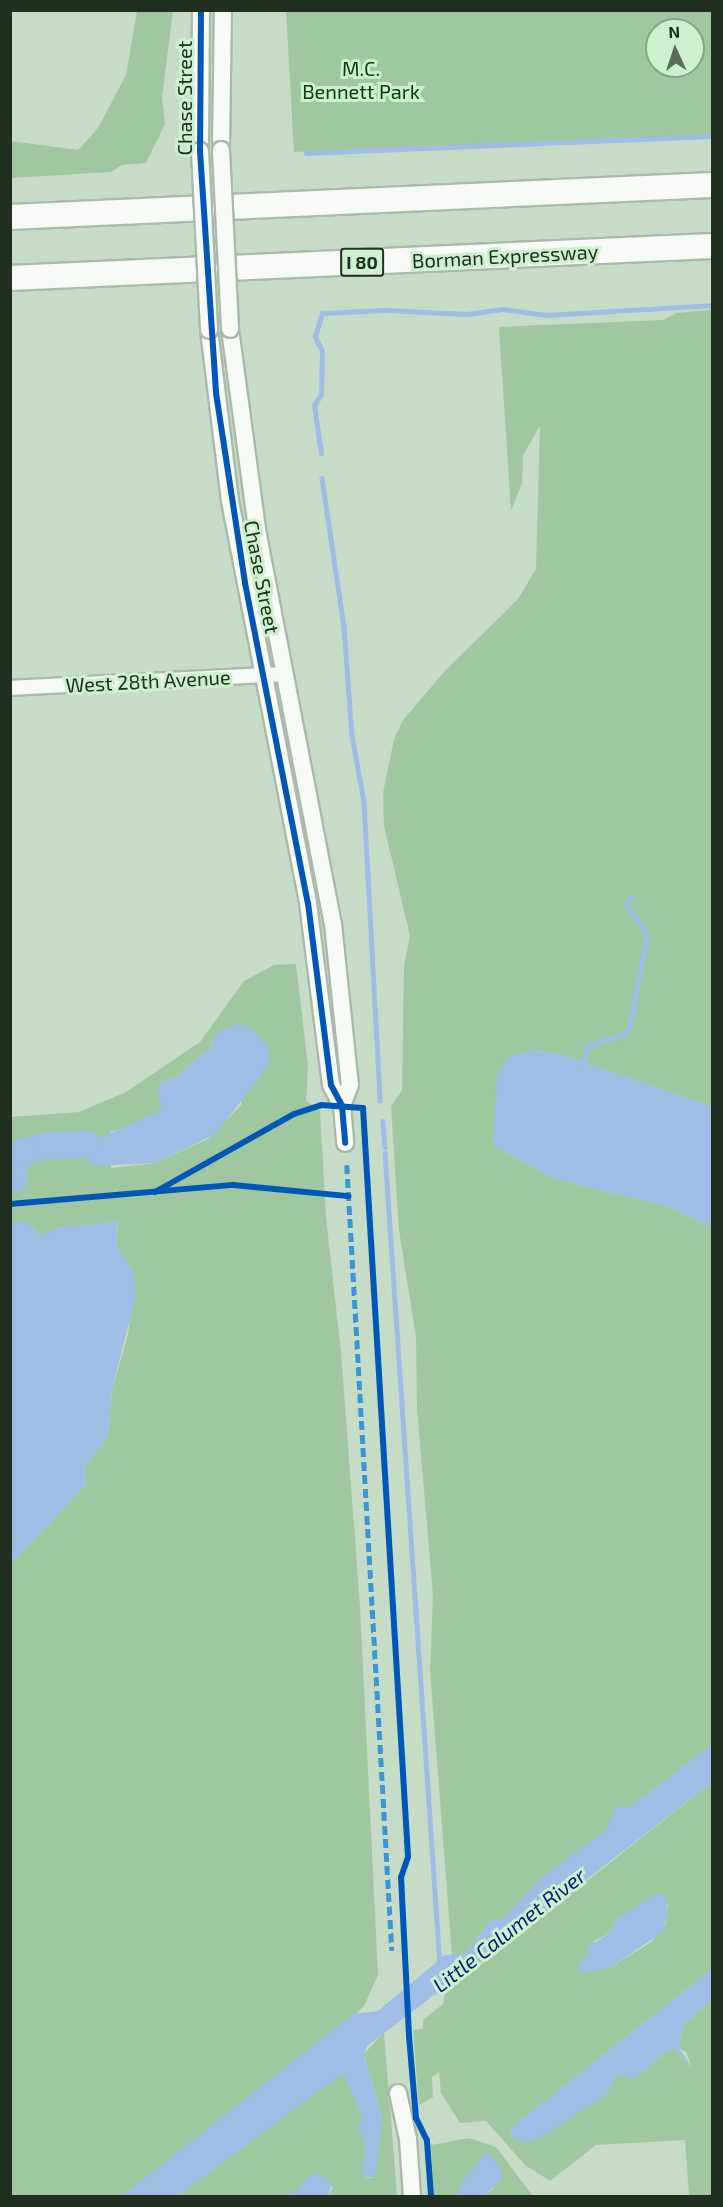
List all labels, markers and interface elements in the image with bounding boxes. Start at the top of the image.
north arrow [645,18,705,78]
text: N [668,22,680,41]
street label: Chase Street [172,41,196,155]
park label: M.C. Bennett Park [302,56,420,103]
street label: Borman Expressway [411,239,599,273]
road number: I 80 [340,247,385,277]
street label: Chase Street [239,518,285,636]
street label: West 28th Avenue [65,665,231,697]
water label: Little Calumet River [428,1863,590,1997]

